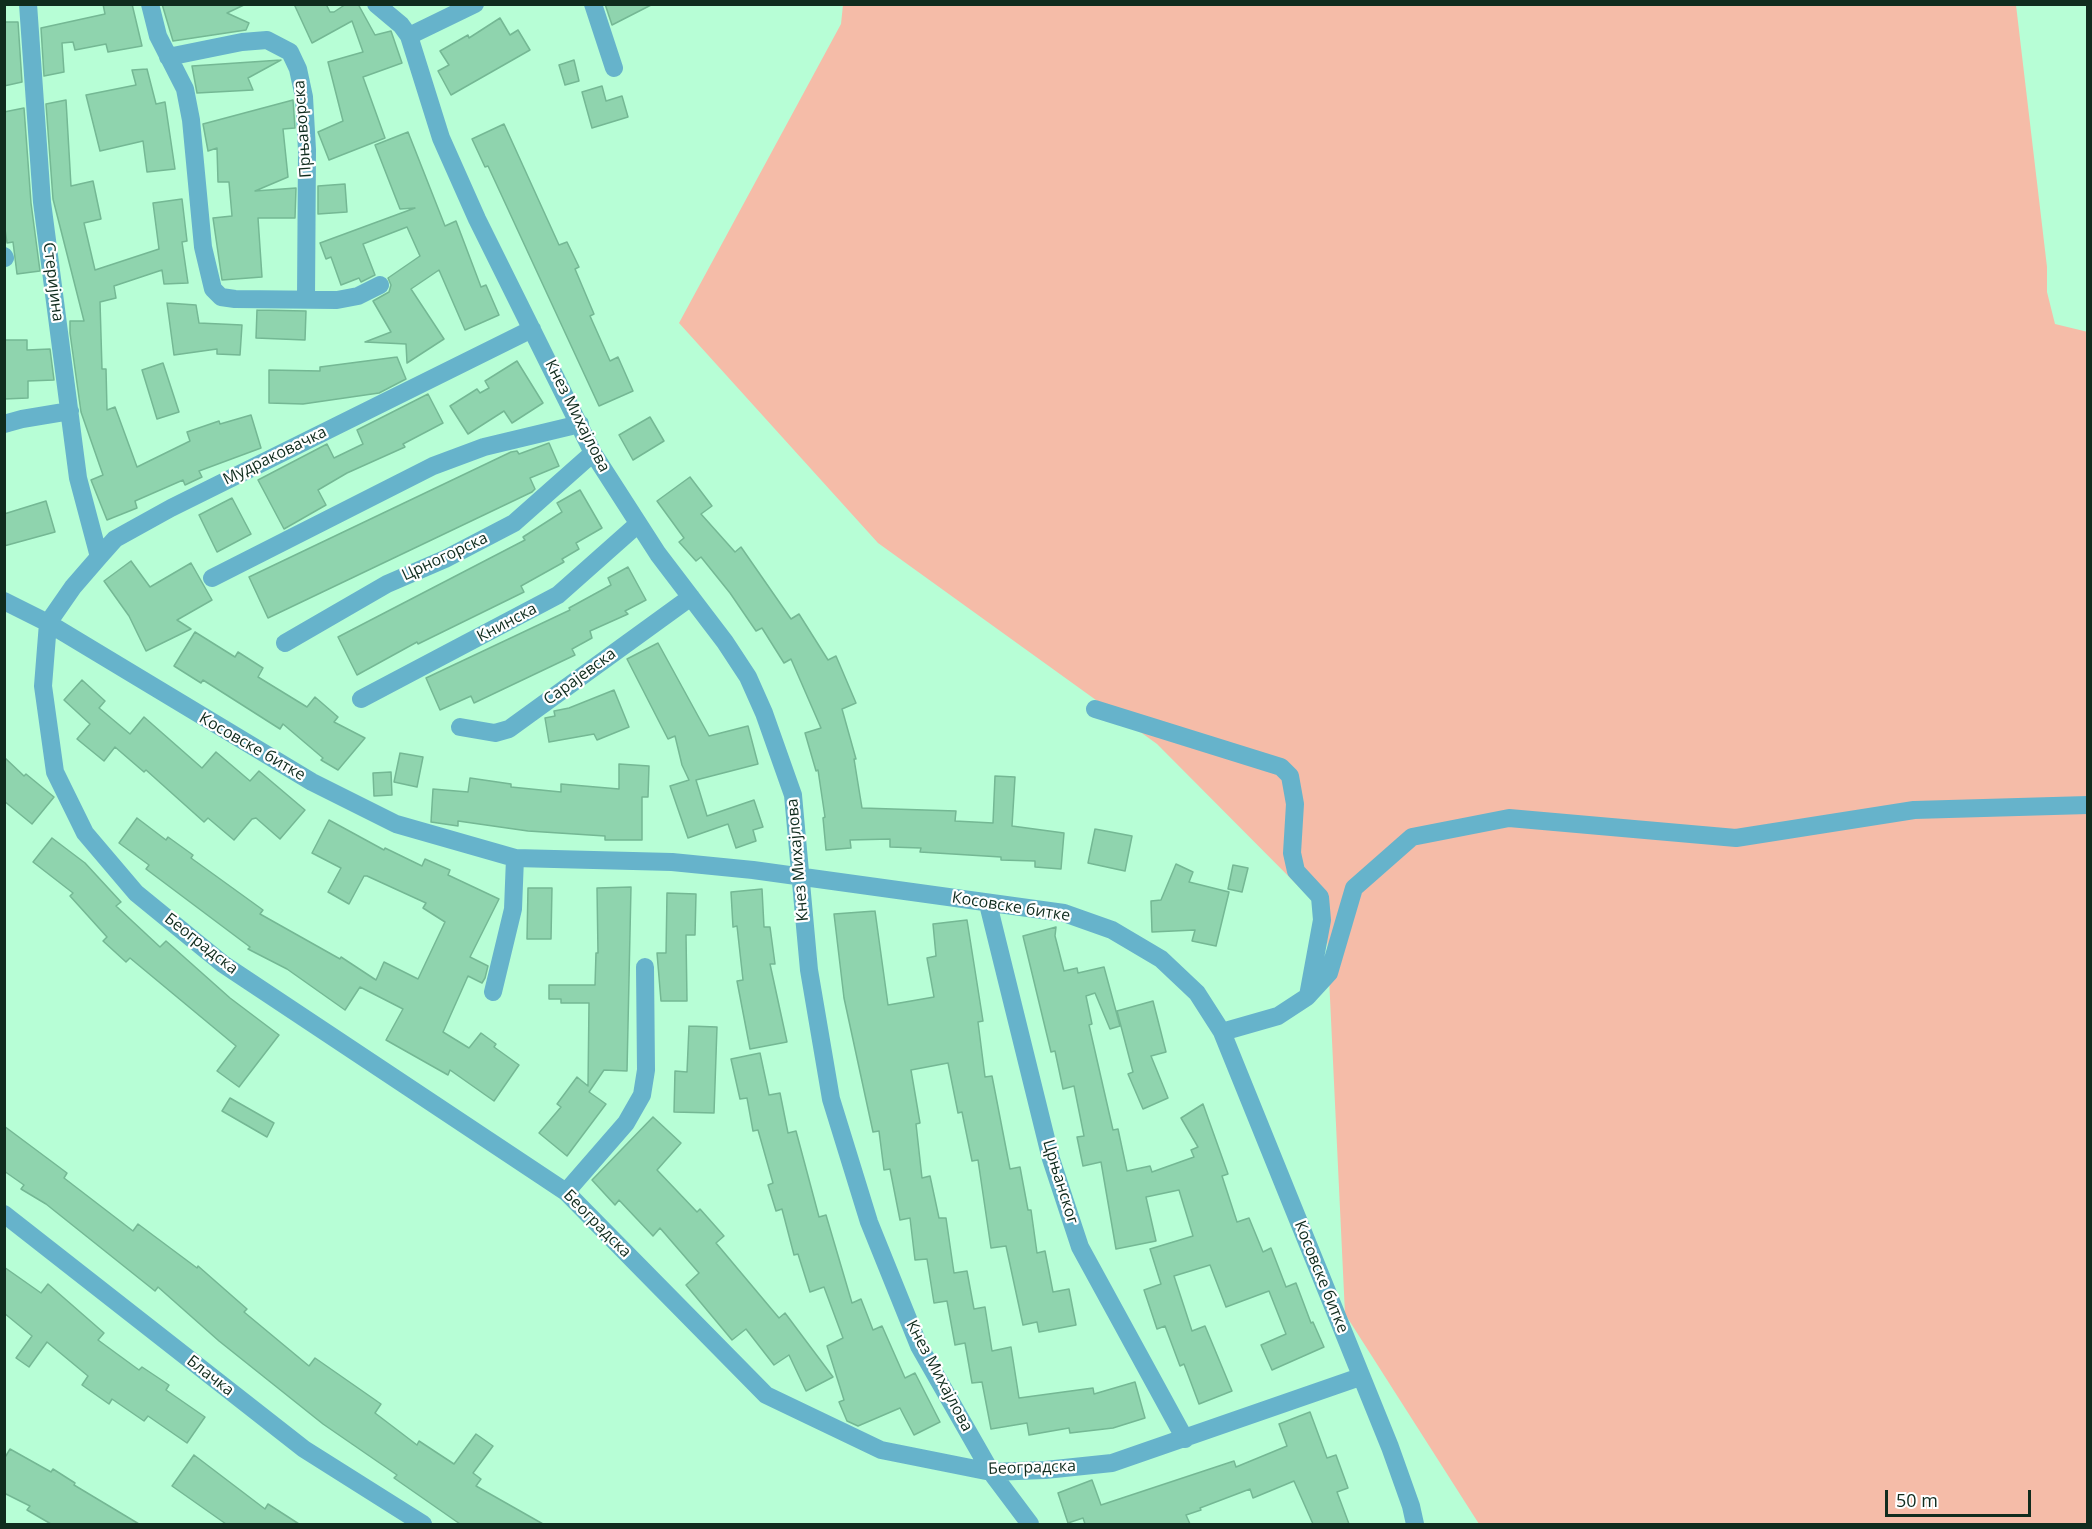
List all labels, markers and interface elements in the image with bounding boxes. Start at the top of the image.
street label: Прњаворска [290,79,316,179]
street label: Стеријина [39,241,67,323]
street label: Кнез Михајлова [540,357,614,475]
street label: Мудраковачка [220,423,330,489]
street label: Црногорска [399,529,491,585]
street label: Книнска [474,599,540,647]
street label: Сарајевска [540,644,620,710]
street label: Косовске битке [195,709,309,785]
street label: Кнез Михајлова [783,798,813,922]
street label: Косовске битке [951,888,1071,926]
street label: Београдска [160,909,242,979]
street label: Црњанског [1038,1137,1082,1227]
street label: Београдска [559,1186,635,1262]
street label: Косовске битке [1290,1218,1352,1336]
street label: Кнез Михајлова [902,1317,976,1435]
street label: Блачка [183,1352,237,1400]
street label: Београдска [988,1457,1076,1479]
scale bar [1888,1478,2034,1516]
text: 50 m [1896,1488,1938,1512]

